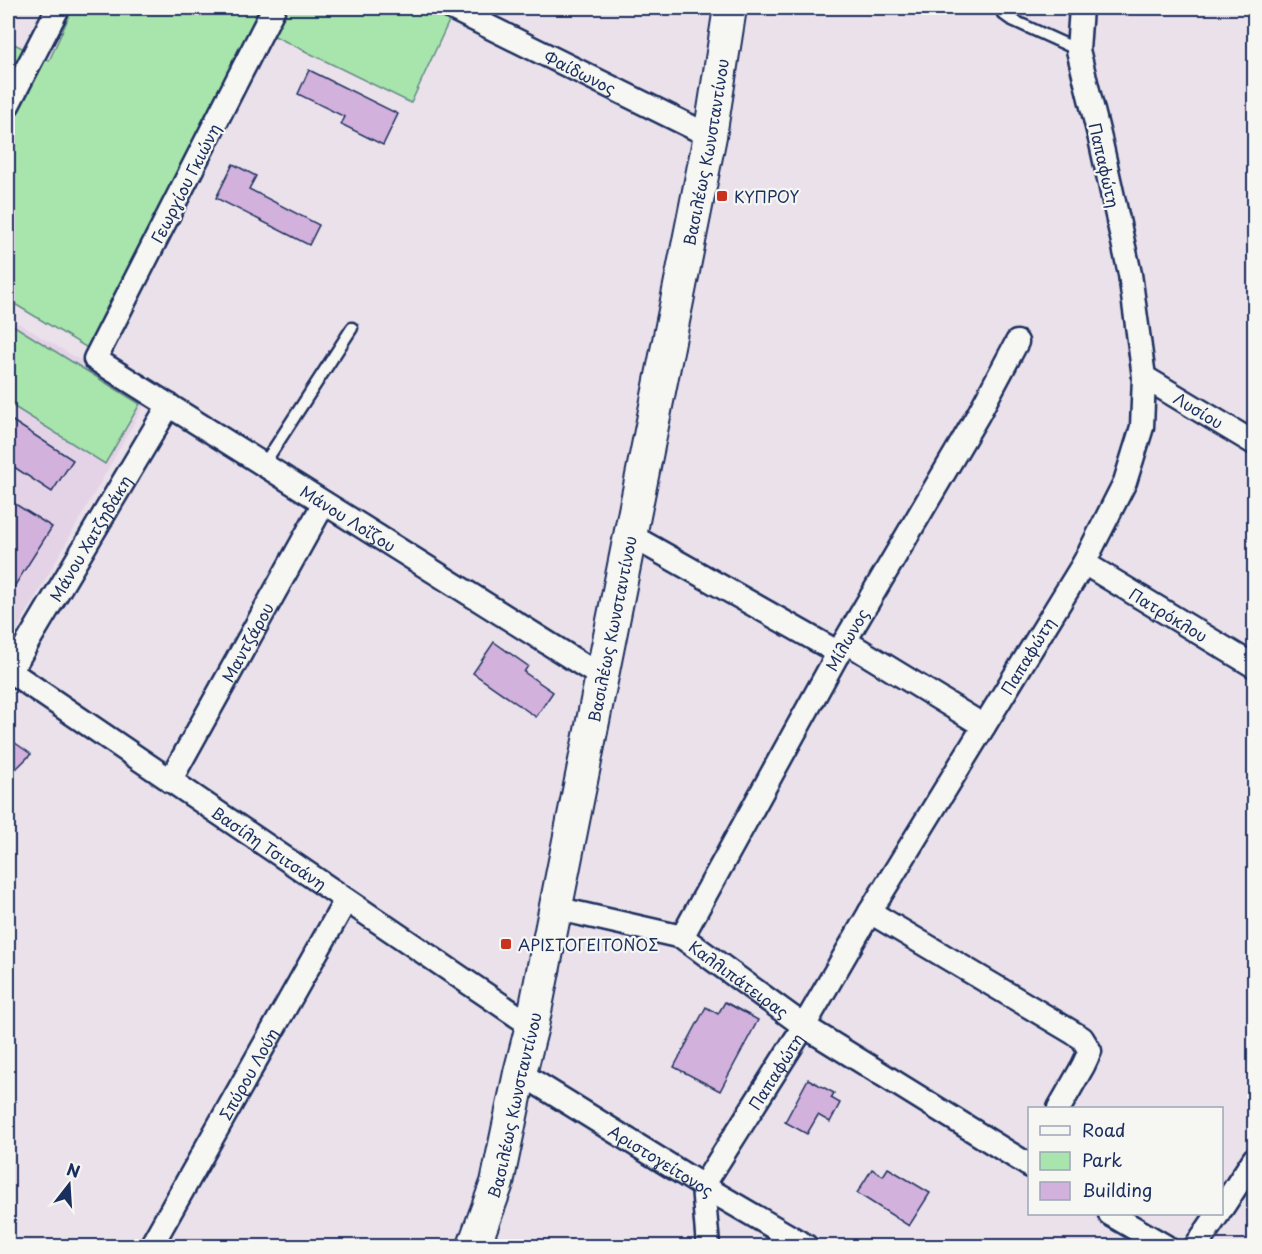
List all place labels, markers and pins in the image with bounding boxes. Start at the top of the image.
place label: ΚΥΠΡΟΥ [734,184,800,208]
marker: ΚΥΠΡΟΥ [715,189,729,203]
place label: ΑΡΙΣΤΟΓΕΙΤΟΝΟΣ [518,932,658,956]
marker: ΑΡΙΣΤΟΓΕΙΤΟΝΟΣ [499,937,513,951]

